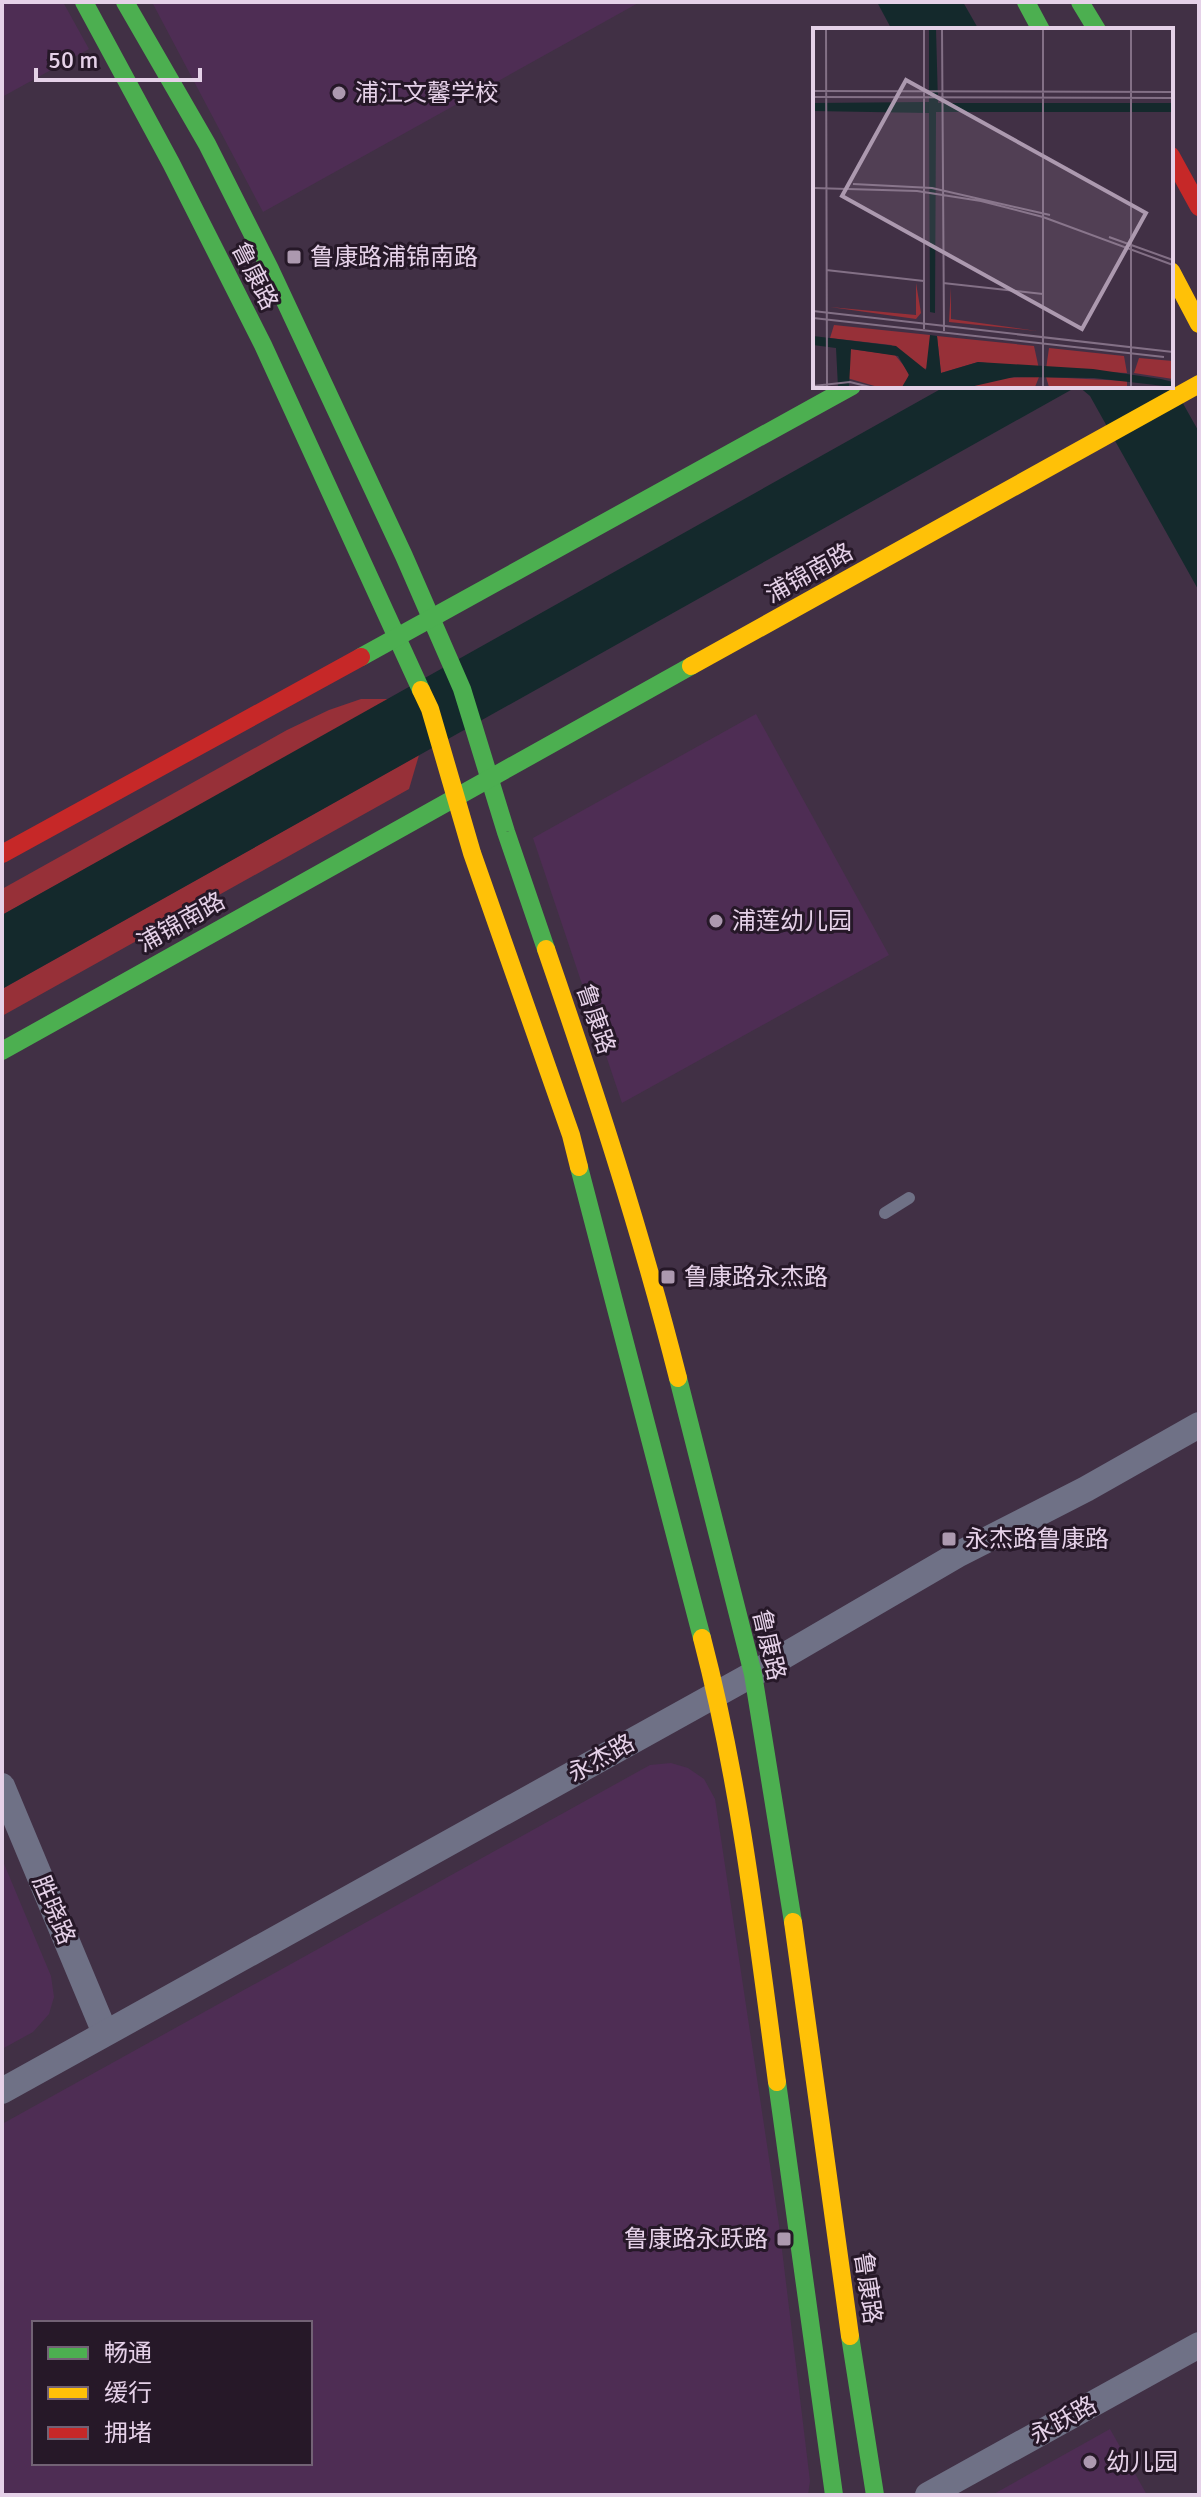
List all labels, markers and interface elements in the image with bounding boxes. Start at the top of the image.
inset map [813,28,1173,388]
scale bar [36,32,200,82]
text: 50 m [48,45,98,75]
place label: 浦江文馨学校 [355,78,499,108]
marker: 浦江文馨学校 [330,84,348,102]
street label: 鲁康路 [225,237,285,315]
place label: 鲁康路浦锦南路 [310,242,478,272]
marker: 鲁康路浦锦南路 [285,248,303,266]
street label: 浦锦南路 [760,537,858,609]
street label: 浦锦南路 [132,886,230,958]
place label: 浦莲幼儿园 [732,906,852,936]
marker: 浦莲幼儿园 [707,912,725,930]
street label: 鲁康路 [570,980,622,1058]
place label: 鲁康路永杰路 [684,1262,828,1292]
marker: 鲁康路永杰路 [659,1268,677,1286]
place label: 永杰路鲁康路 [965,1524,1109,1554]
marker: 永杰路鲁康路 [940,1530,958,1548]
street label: 鲁康路 [746,1607,792,1683]
street label: 永杰路 [562,1727,640,1789]
street label: 胜晓路 [26,1871,82,1949]
place label: 鲁康路永跃路 [624,2224,768,2254]
marker: 鲁康路永跃路 [775,2230,793,2248]
street label: 鲁康路 [848,2250,888,2326]
legend [32,2321,312,2465]
text: 畅通 [104,2338,152,2368]
text: 缓行 [104,2378,152,2408]
street label: 永跃路 [1024,2389,1102,2451]
text: 拥堵 [104,2418,152,2448]
place label: 幼儿园 [1106,2447,1178,2477]
marker: 幼儿园 [1081,2453,1099,2471]

